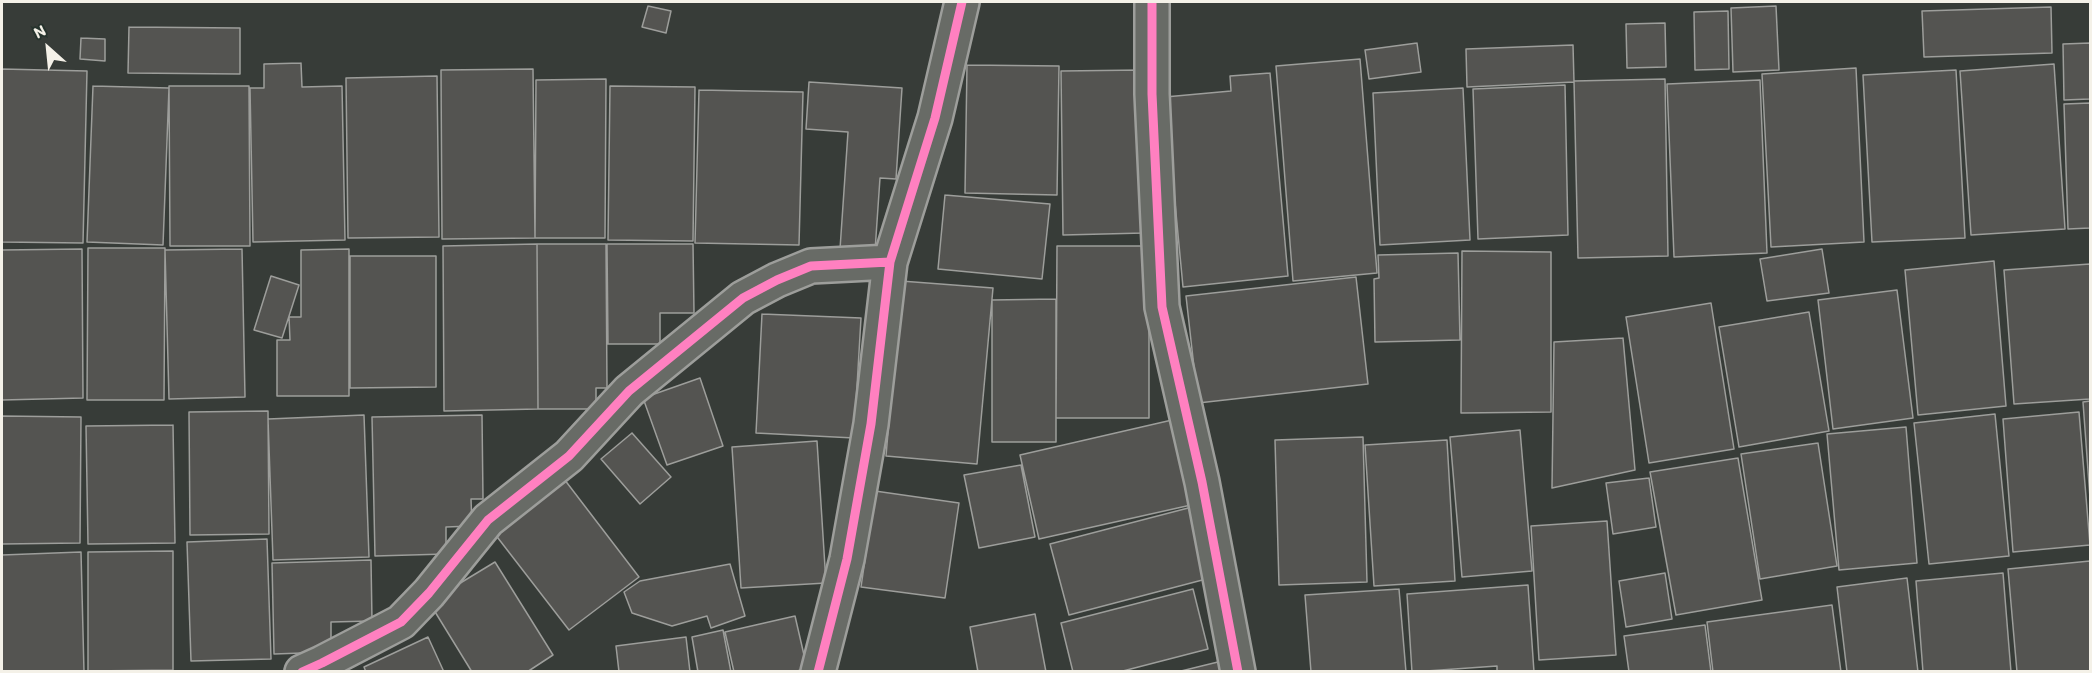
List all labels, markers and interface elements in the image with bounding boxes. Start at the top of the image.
north arrow [18,18,78,78]
text: N [30,21,49,42]

